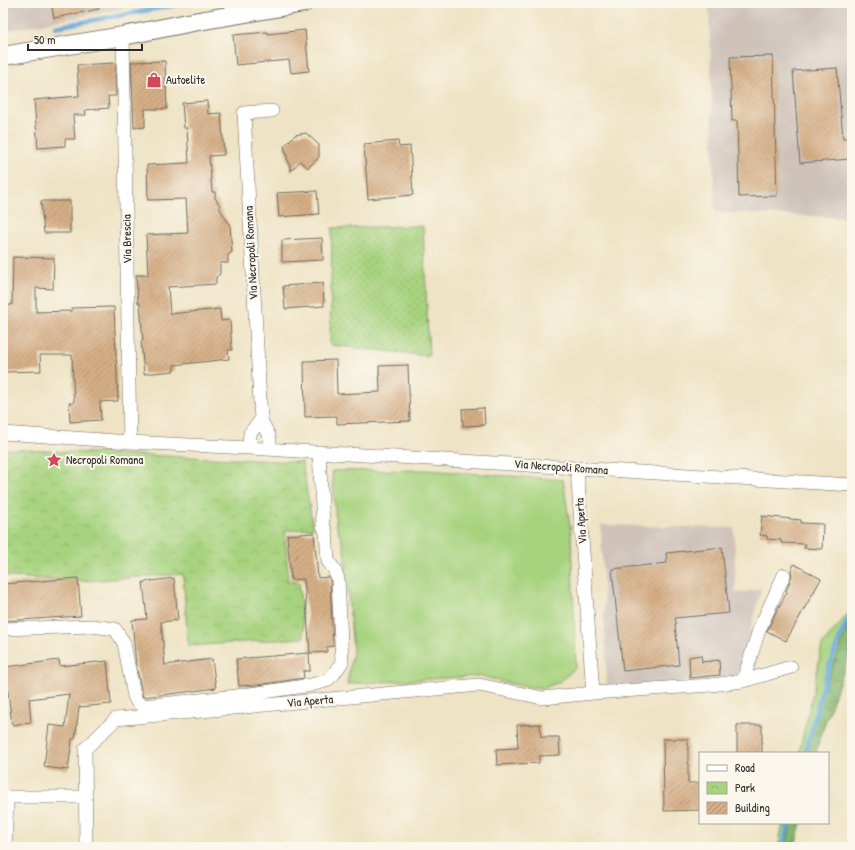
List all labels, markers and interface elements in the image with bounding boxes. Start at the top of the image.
scale bar [28,26,142,52]
text: 50 m [34,31,55,48]
shop icon: Autoelite [145,71,163,89]
place label: Autoelite [166,71,205,88]
street label: Via Necropoli Romana [240,205,261,300]
street label: Via Brescia [118,214,135,264]
place icon: Necropoli Romana [45,451,63,469]
place label: Necropoli Romana [66,451,143,468]
street label: Via Necropoli Romana [514,455,609,478]
street label: Via Aperta [570,497,591,545]
street label: Via Aperta [286,690,334,711]
legend [699,752,829,824]
text: Road [735,759,755,776]
text: Park [735,779,755,796]
text: Building [735,799,770,816]

